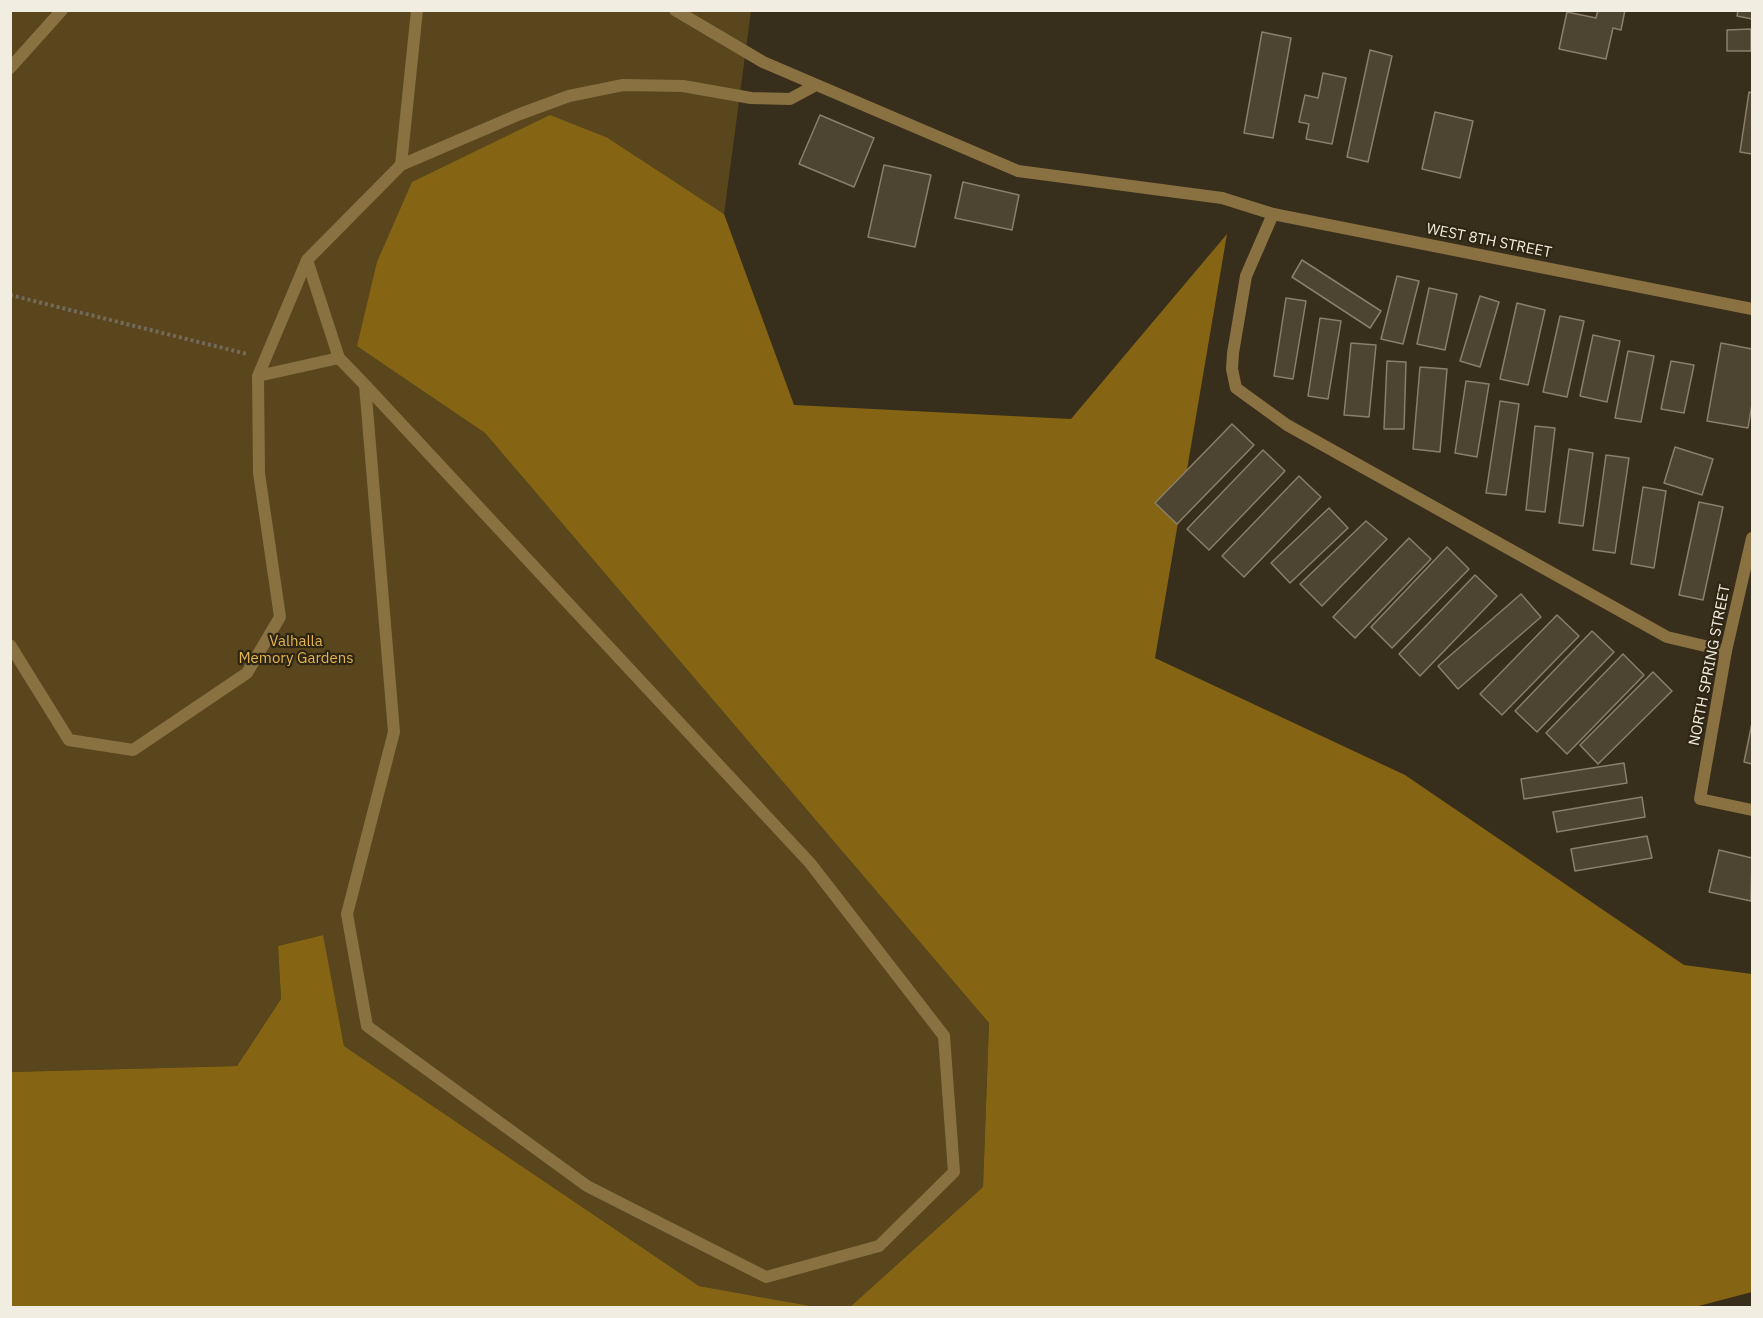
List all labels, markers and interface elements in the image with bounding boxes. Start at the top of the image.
street label: WEST 8TH STREET [1425,220,1553,262]
street label: NORTH SPRING STREET [1686,583,1734,747]
park label: Valhalla Memory Gardens [238,633,354,668]

